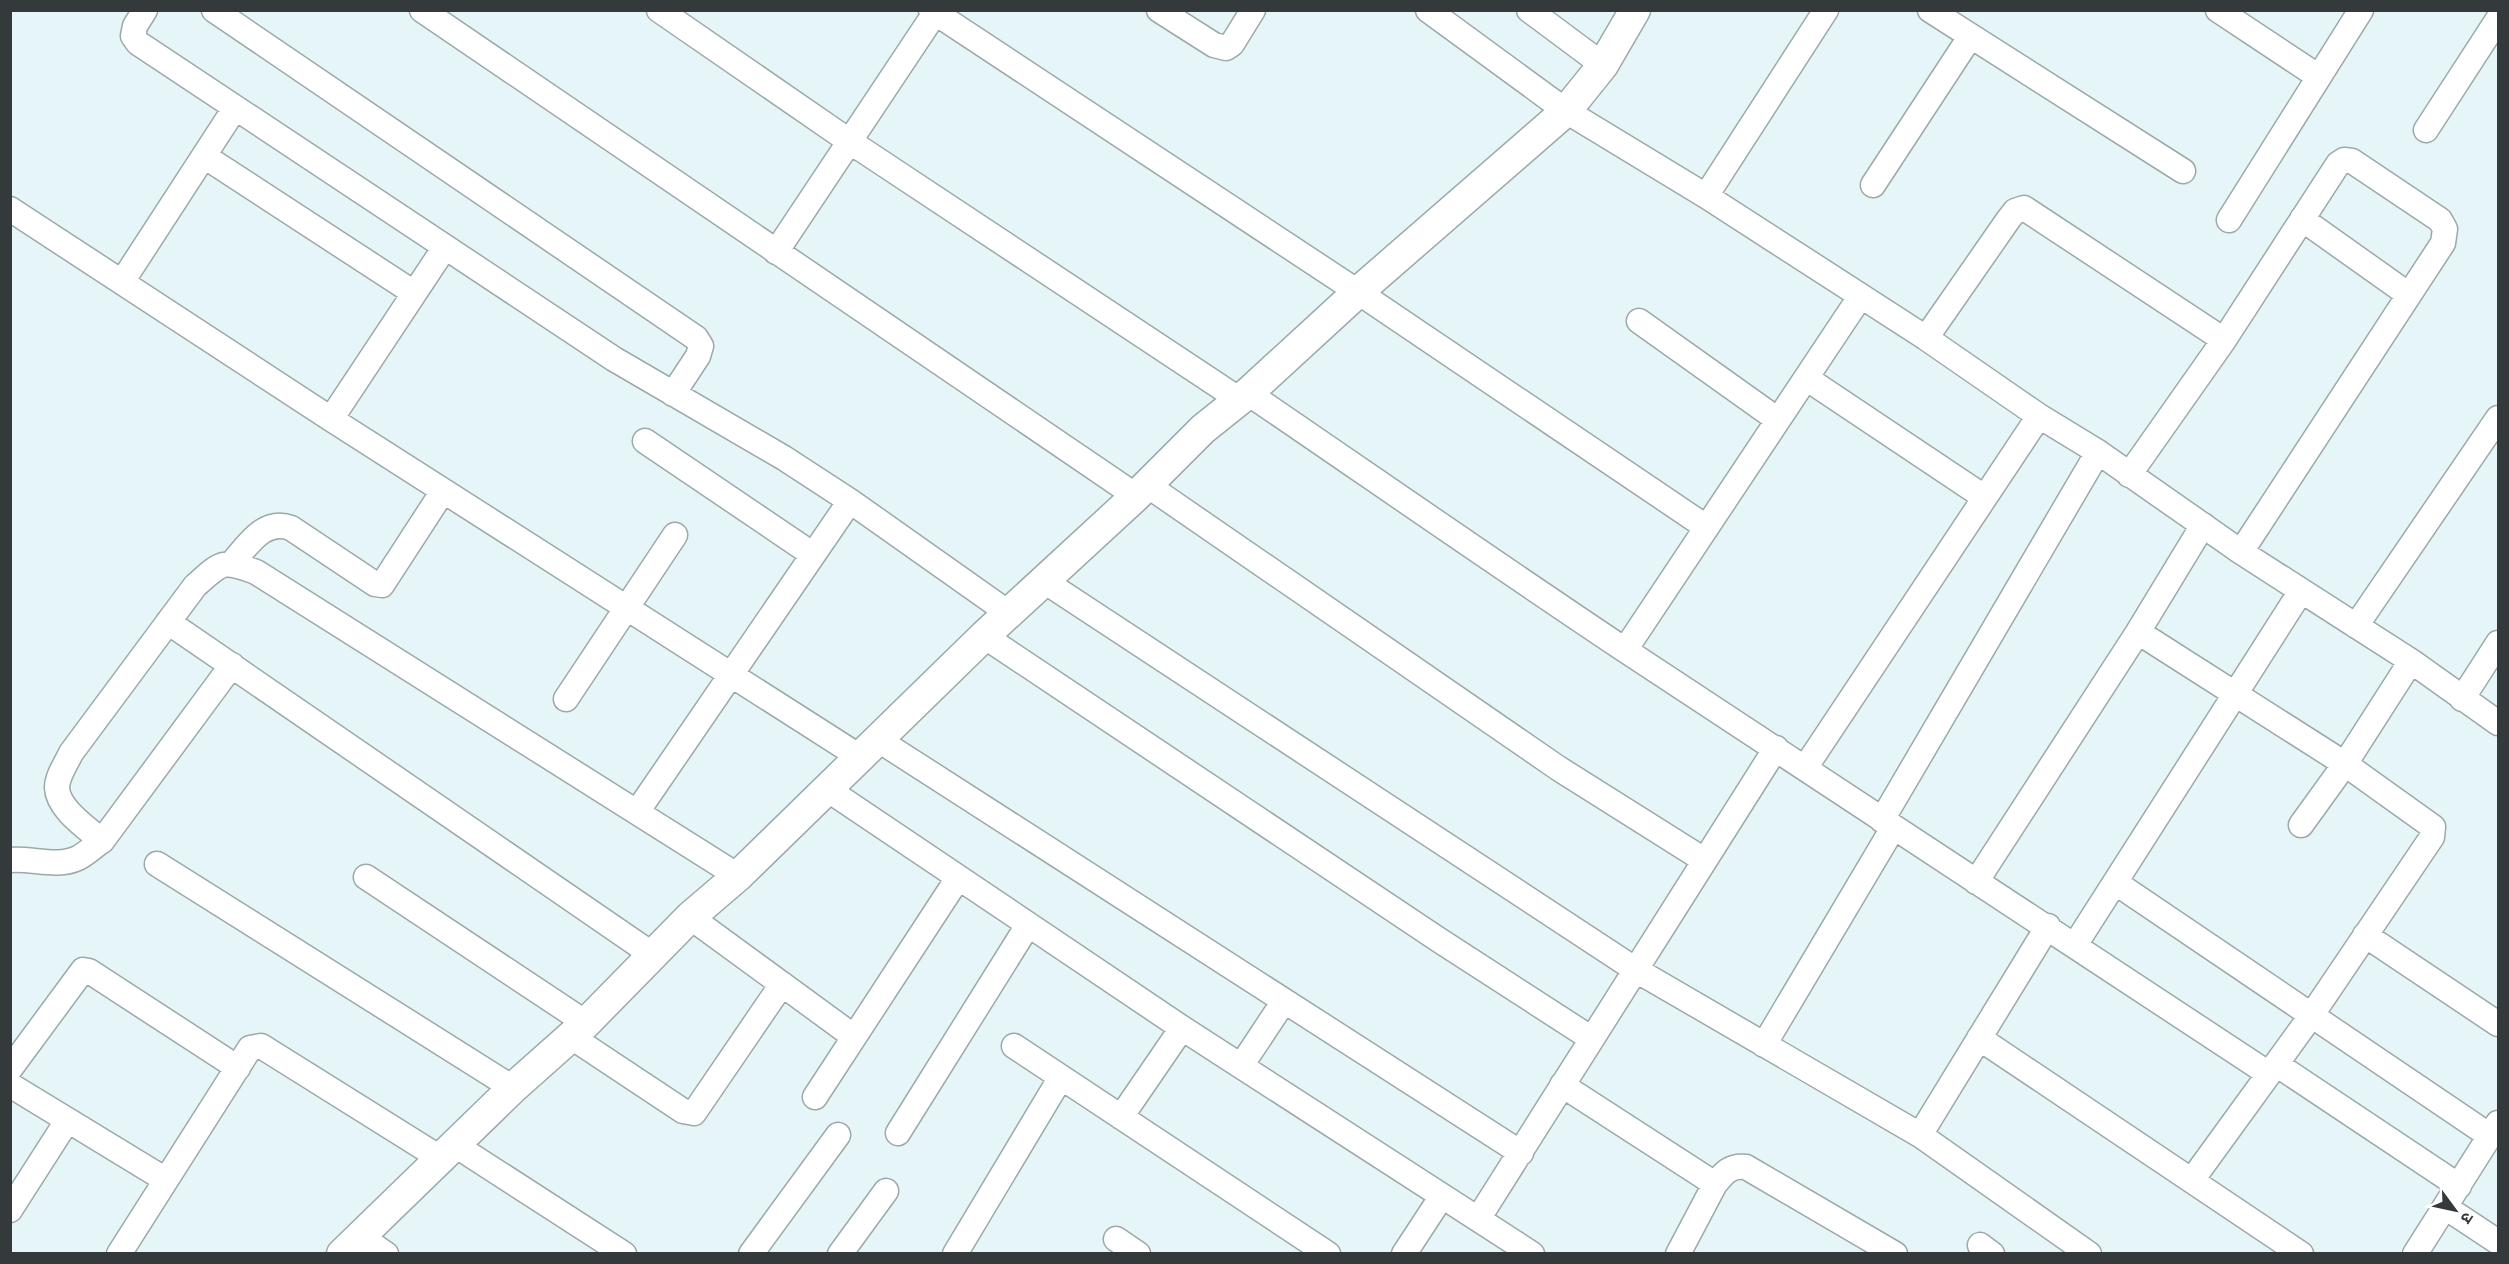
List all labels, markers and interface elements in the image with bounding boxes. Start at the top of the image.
north arrow [2425,1180,2485,1240]
text: उ [2457,1209,2479,1228]

